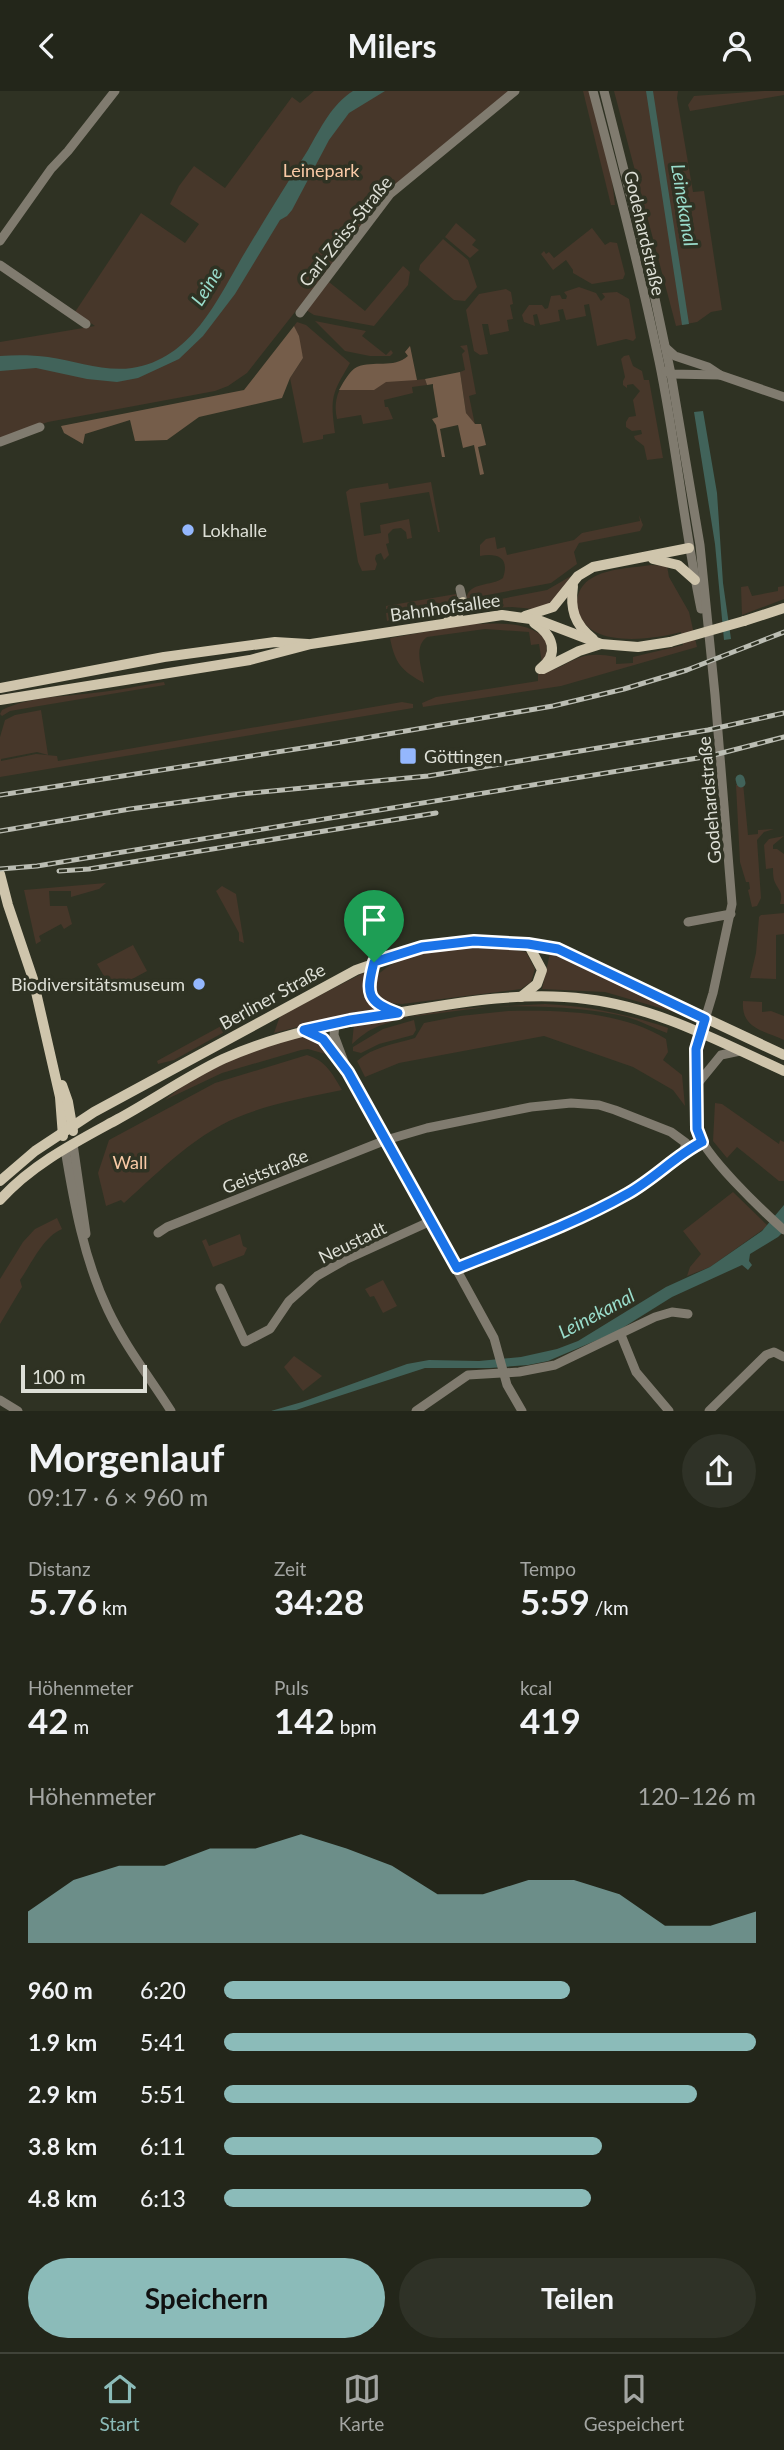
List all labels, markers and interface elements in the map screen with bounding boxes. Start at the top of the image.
text: Milers [347,26,437,65]
icon: back [28,27,66,65]
icon: person [718,27,756,65]
park label: Leinepark [283,159,360,181]
water label: Leinekanal [667,162,703,248]
street label: Godehardstraße [620,168,670,298]
street label: Carl-Zeiss-Straße [294,171,396,291]
water label: Leine [185,263,227,309]
place label: Lokhalle [202,519,267,541]
marker: Lokhalle [180,522,196,538]
street label: Bahnhofsallee [388,588,502,626]
street label: Godehardstraße [692,735,726,865]
place label: Göttingen [424,745,503,767]
marker: Göttingen [398,746,418,766]
pin [344,890,404,962]
icon: arrive [355,901,393,939]
street label: Berliner Straße [215,958,329,1034]
place label: Biodiversitätsmuseum [11,973,185,995]
marker: Biodiversitätsmuseum [191,976,207,992]
street label: Geiststraße [219,1144,311,1198]
park label: Wall [112,1151,148,1173]
street label: Neustadt [314,1216,390,1268]
water label: Leinekanal [554,1283,638,1343]
scale bar [21,1361,147,1393]
text: 100 m [32,1365,86,1388]
text: Morgenlauf [28,1434,224,1480]
button: share [682,1434,756,1508]
text: 09:17 · 6 × 960 m [28,1483,208,1511]
text: Distanz [28,1557,91,1580]
text: Zeit [274,1557,306,1580]
text: Tempo [520,1557,576,1580]
text: 5.76 [28,1580,97,1622]
text: 34:28 [274,1580,364,1622]
text: 5:59 [520,1580,590,1622]
text: km [97,1596,127,1619]
text: /km [590,1596,629,1619]
text: Höhenmeter [28,1676,134,1699]
text: Puls [274,1676,309,1699]
text: kcal [520,1676,552,1699]
text: 42 [28,1699,69,1741]
text: 142 [274,1699,335,1741]
text: 419 [520,1699,581,1741]
text: m [69,1715,89,1738]
text: bpm [335,1715,377,1738]
text: Höhenmeter [28,1782,156,1810]
text: 120–126 m [638,1782,756,1810]
text: 960 m [28,1976,93,2004]
text: 6:20 [140,1976,186,2004]
text: 1.9 km [28,2028,97,2056]
text: 5:41 [140,2028,186,2056]
text: 2.9 km [28,2080,97,2108]
text: 5:51 [140,2080,186,2108]
text: 3.8 km [28,2132,97,2160]
text: 6:11 [140,2132,186,2160]
text: 4.8 km [28,2184,97,2212]
text: 6:13 [140,2184,186,2212]
button: Speichern [28,2258,385,2338]
button: Teilen [399,2258,756,2338]
tab: Start [100,2370,139,2435]
tab: Karte [339,2370,384,2435]
tab: Gespeichert [584,2370,684,2435]

